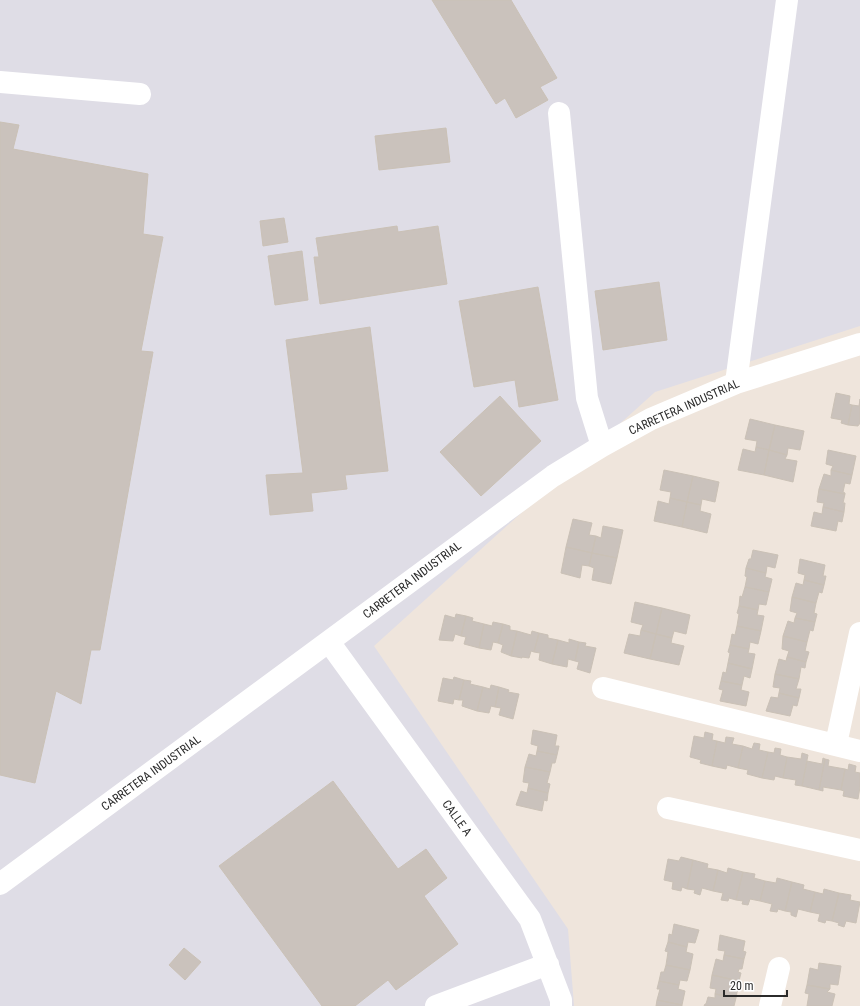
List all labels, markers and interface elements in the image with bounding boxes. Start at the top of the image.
street label: CARRETERA INDUSTRIAL [627,376,742,438]
street label: CARRETERA INDUSTRIAL [360,538,464,622]
street label: CARRETERA INDUSTRIAL [99,732,204,814]
street label: CALLE A [439,797,475,839]
scale bar [724,972,787,998]
text: 20 m [730,979,754,993]

